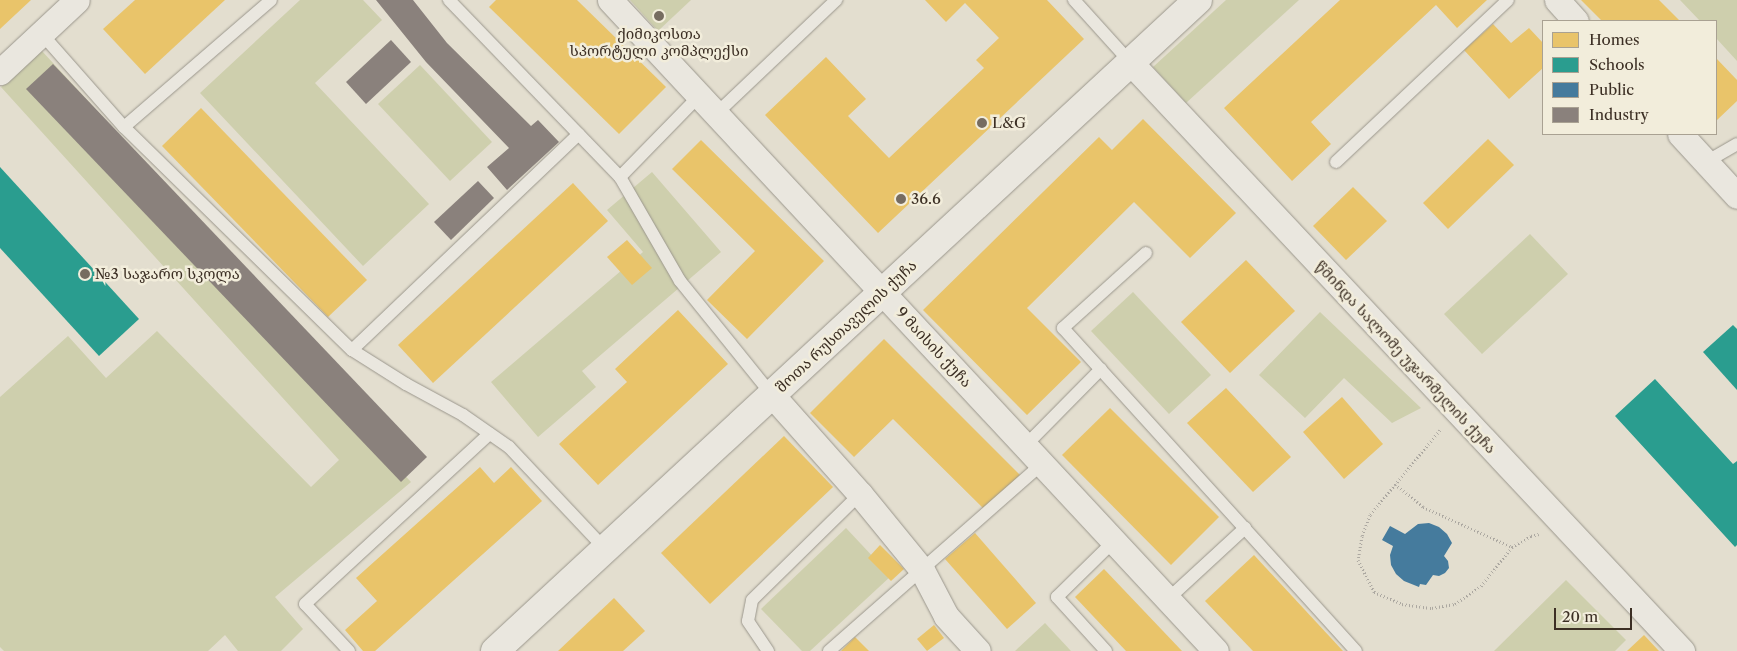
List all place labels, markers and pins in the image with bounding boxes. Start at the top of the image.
marker: ქიმიკოსთა სპორტული კომპლექსი [653,10,665,22]
place label: ქიმიკოსთა სპორტული კომპლექსი [570,24,748,59]
place label: L&G [992,114,1026,132]
marker: L&G [976,117,988,129]
place label: 36.6 [911,190,941,208]
marker: 36.6 [895,193,907,205]
place label: №3 საჯარო სკოლა [95,265,240,283]
marker: №3 საჯარო სკოლა [79,268,91,280]

